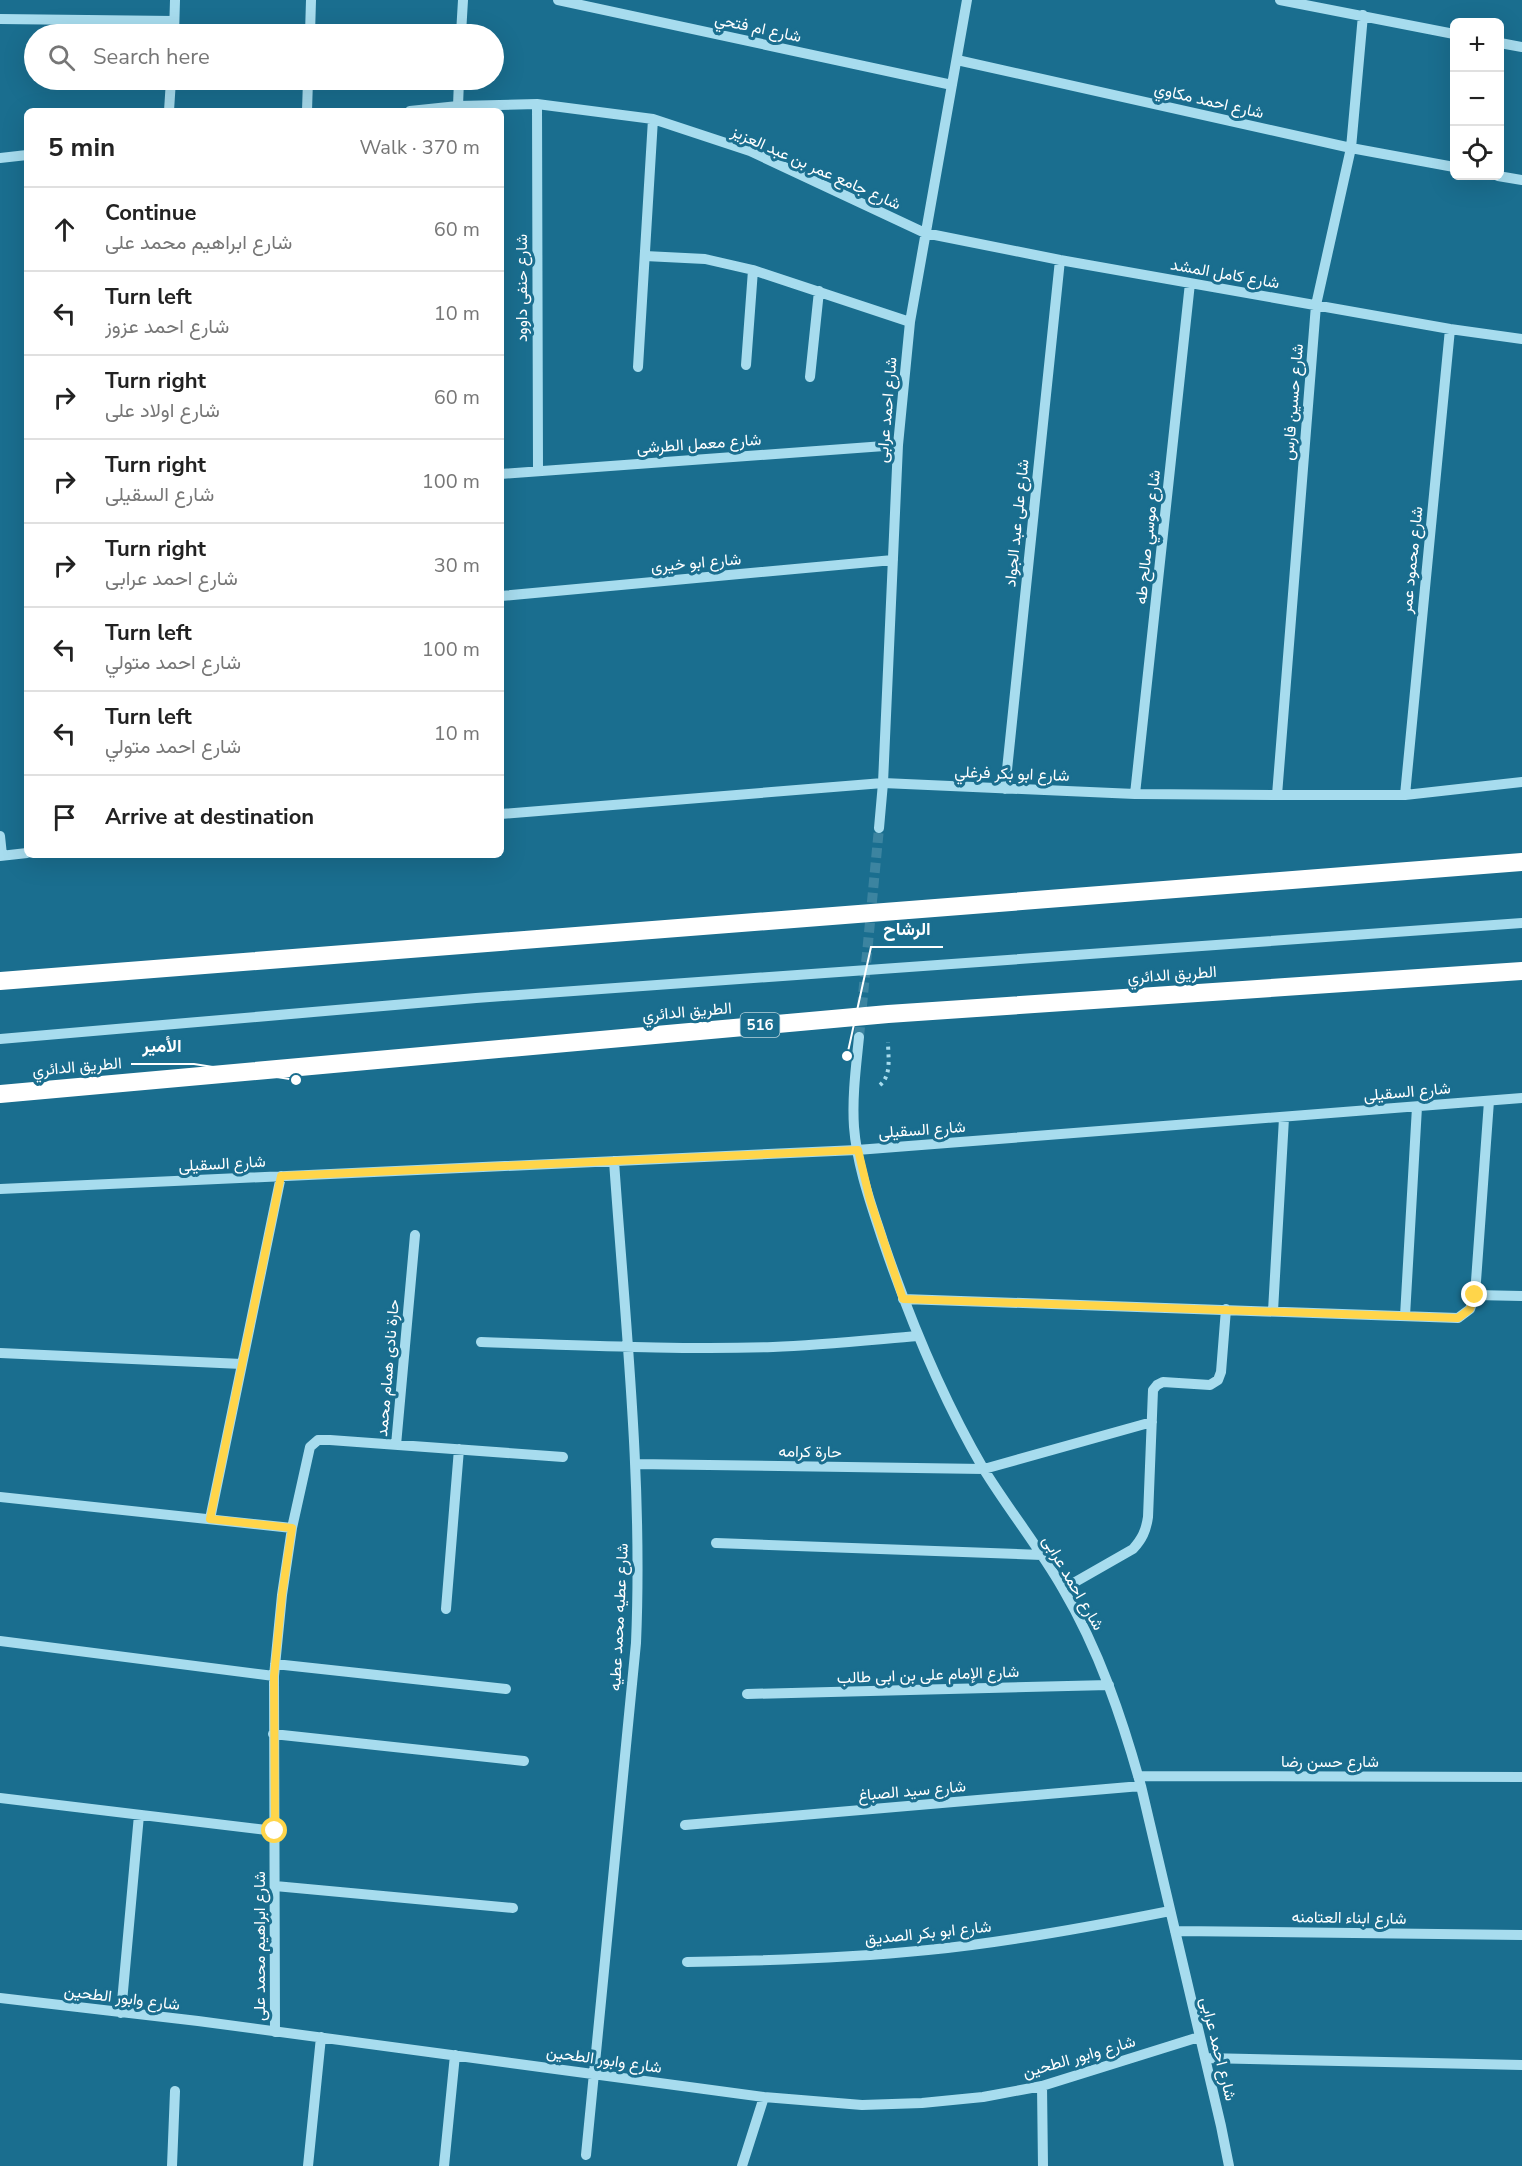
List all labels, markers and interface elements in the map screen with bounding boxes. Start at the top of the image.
street label: شارع ام فتحي [712,8,803,50]
map controls [1450,18,1504,180]
button: + [1450,18,1504,72]
search box [24,24,504,90]
icon: search [45,41,78,74]
text: Search here [93,42,210,72]
button: − [1450,72,1504,126]
street label: شارع احمد مكاوي [1152,78,1266,126]
street label: شارع جامع عمر بن عبد العزيز [727,120,904,215]
button: locate [1450,126,1504,180]
text: 5 min [48,130,115,165]
text: Walk · 370 m [360,134,480,161]
text: Continue [105,198,196,228]
icon: ahead [48,213,81,246]
text: 60 m [434,216,480,243]
text: شارع ابراهيم محمد على [105,229,292,256]
street label: شارع حنفى داوود [511,234,533,342]
street label: شارع كامل المشد [1169,254,1281,294]
text: Turn left [105,282,192,312]
icon: left [48,297,81,330]
text: 10 m [434,300,480,327]
text: شارع احمد عزوز [105,313,229,340]
street label: شارع حسين فارس [1277,343,1309,461]
street label: شارع احمد عرابى [871,356,903,464]
text: Turn right [105,366,206,396]
icon: right [48,381,81,414]
text: 60 m [434,384,480,411]
text: شارع اولاد على [105,397,220,424]
street label: شارع معمل الطرشى [636,429,762,459]
text: Turn right [105,450,206,480]
street label: شارع على عبد الجواد [999,458,1035,588]
icon: right [48,465,81,498]
text: 100 m [422,468,480,495]
street label: شارع موسي صالح طه [1130,469,1168,606]
text: شارع السقيلى [105,481,214,508]
street label: شارع محمود عمر [1395,505,1429,616]
text: Turn right [105,534,206,564]
street label: شارع ابو خيرى [650,548,742,578]
icon: right [48,549,81,582]
text: 30 m [434,552,480,579]
text: شارع احمد عرابى [105,565,238,592]
text: Turn left [105,618,192,648]
icon: left [48,633,81,666]
text: 100 m [422,636,480,663]
text: شارع احمد متولي [105,649,241,676]
text: Turn left [105,702,192,732]
icon: left [48,717,81,750]
text: 10 m [434,720,480,747]
text: شارع احمد متولي [105,733,241,760]
street label: شارع ابو بكر فرغلي [954,761,1070,789]
icon: arrive [48,801,81,834]
text: Arrive at destination [105,802,314,832]
callout: الرشاح [871,911,943,947]
text: الرشاح [883,917,931,941]
street label: الطريق الدائري [1127,961,1218,991]
street label: الطريق الدائري [641,997,733,1029]
road number: 516 [740,1013,780,1037]
callout: الأمير [131,1028,194,1064]
text: الأمير [141,1034,182,1058]
street label: الطريق الدائري [31,1052,123,1084]
street label: شارع السقيلى [1363,1077,1451,1107]
street label: شارع السقيلى [878,1116,966,1144]
street label: شارع السقيلى [178,1151,266,1177]
route end [1461,1281,1487,1307]
street label: حارة نادى همام محمد [371,1298,405,1438]
street label: حارة كرامه [778,1440,842,1464]
street label: شارع احمد عرابى [1037,1531,1109,1635]
street label: شارع عطيه محمد عطيه [604,1542,634,1692]
street label: شارع الإمام على بن ابى طالب [837,1661,1019,1689]
street label: شارع حسن رضا [1281,1751,1379,1773]
street label: شارع سيد الصباغ [857,1775,967,1807]
route start [261,1817,287,1843]
street label: شارع ابراهيم محمد على [249,1871,271,2021]
street label: شارع ابناء العتامنه [1291,1906,1407,1930]
street label: شارع ابو بكر الصديق [864,1915,992,1951]
street label: شارع وابور الطحين [63,1980,181,2016]
street label: شارع احمد عرابى [1194,1995,1242,2103]
street label: شارع وابور الطحين [1020,2030,1138,2084]
street label: شارع وابور الطحين [545,2041,663,2079]

